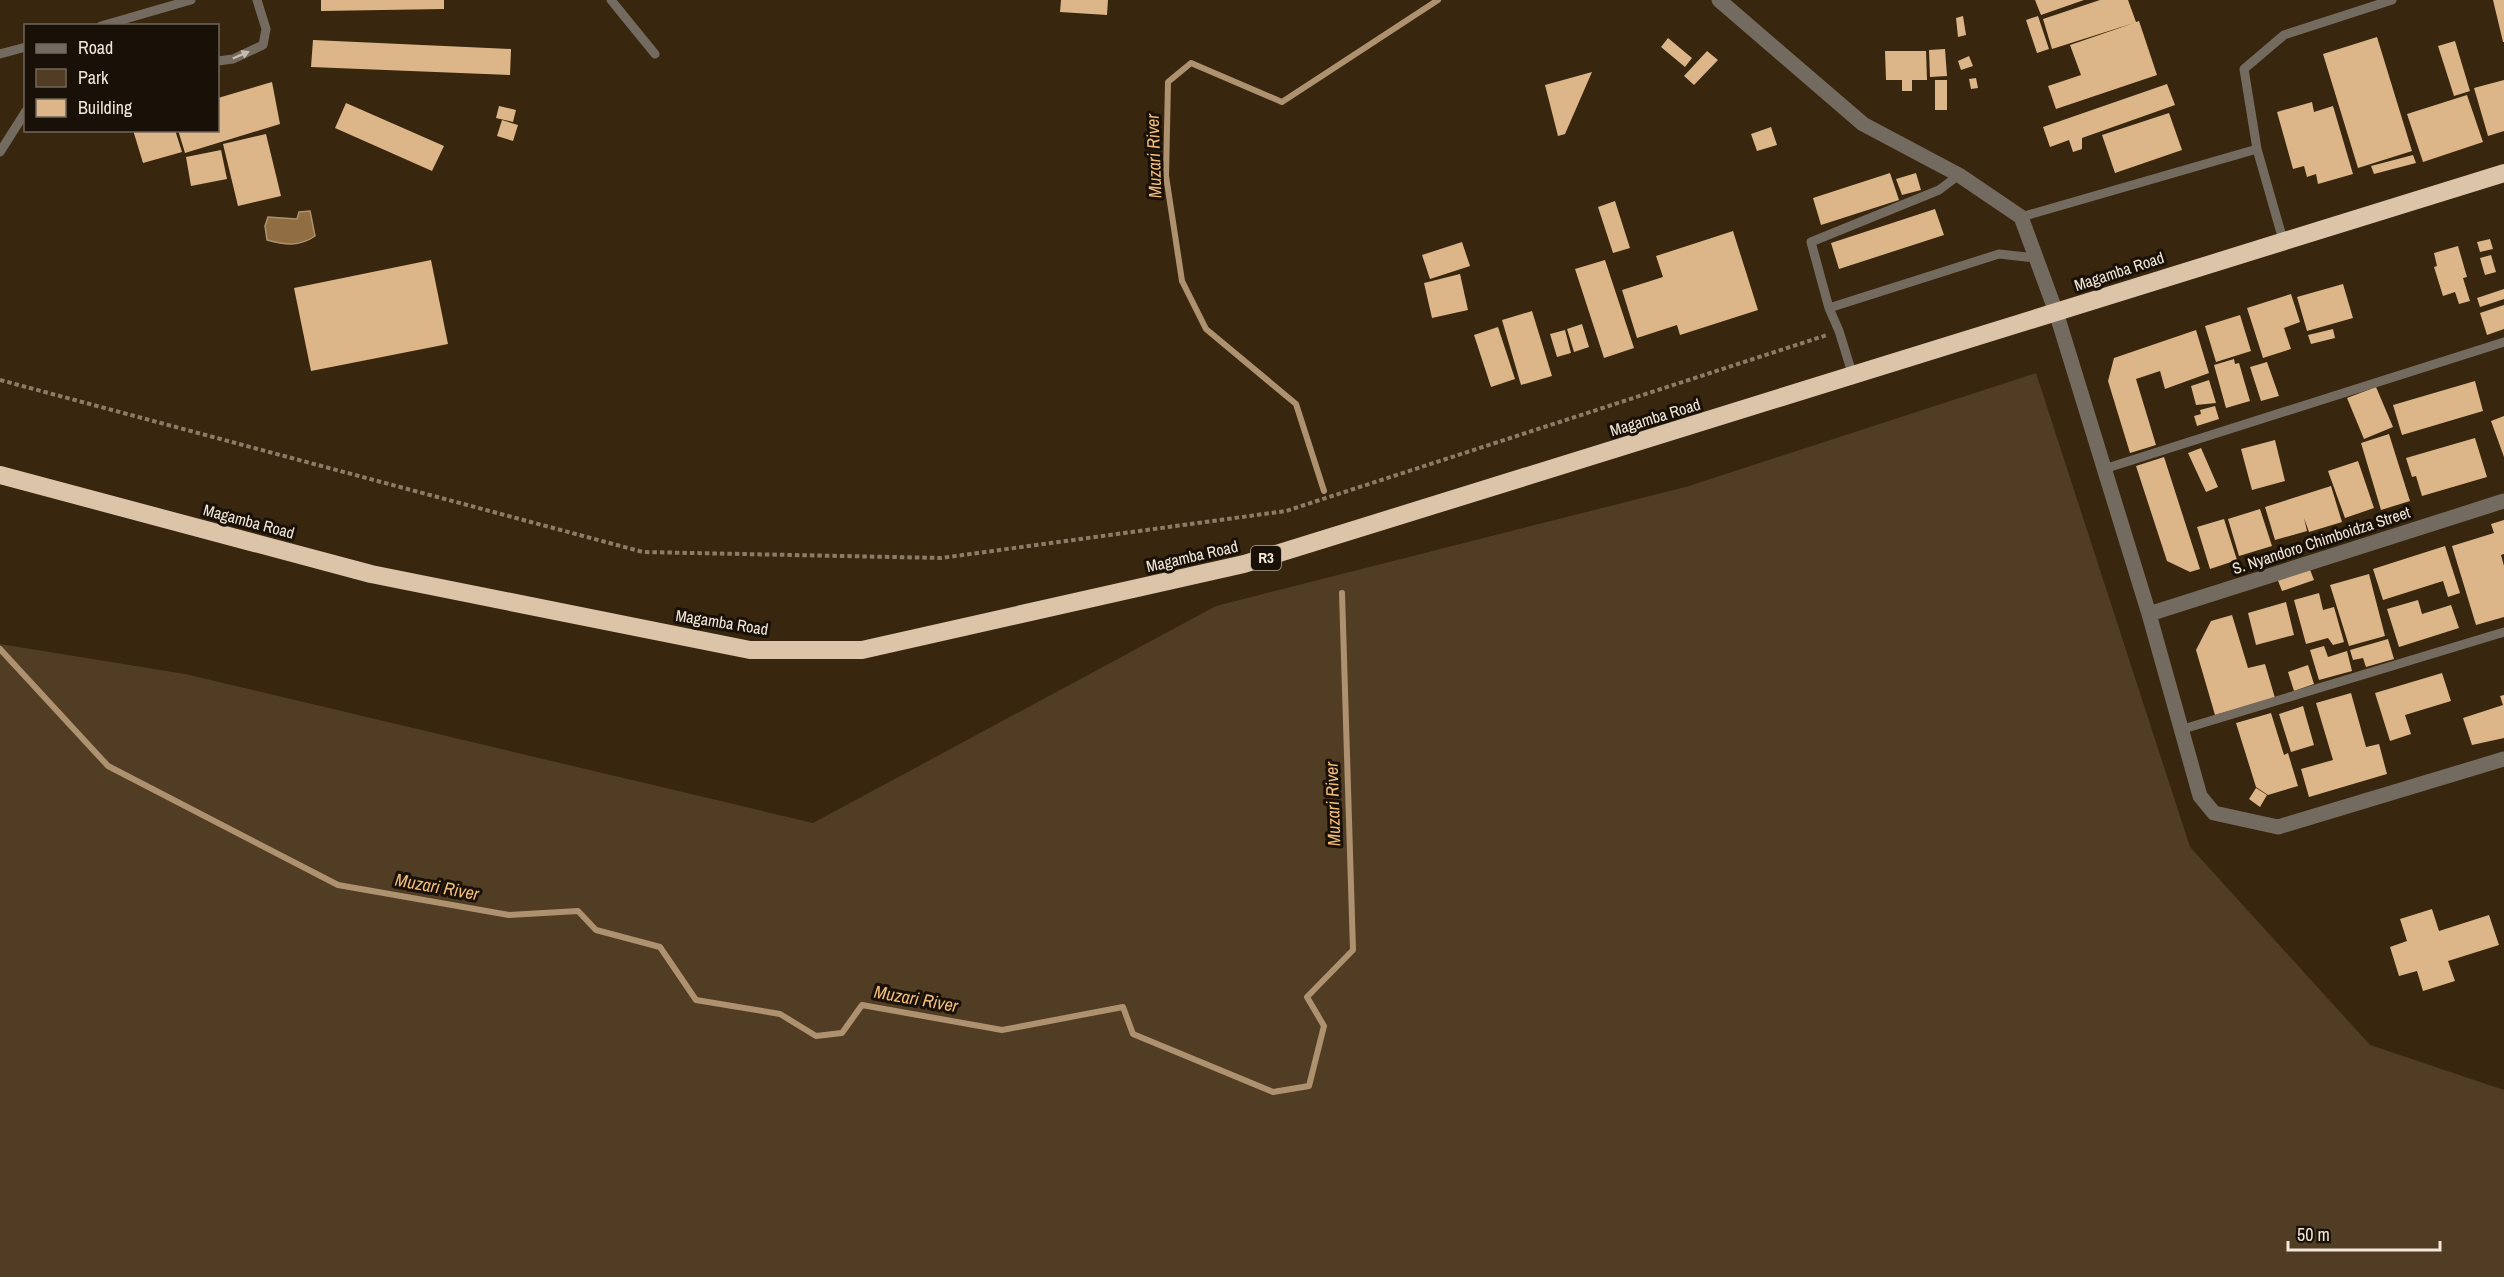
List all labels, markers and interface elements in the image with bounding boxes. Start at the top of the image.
legend [24,24,219,132]
text: Road [78,35,113,60]
one-way arrow [232,50,250,60]
text: Park [78,65,109,90]
text: Building [78,95,133,120]
water label: Muzari River [1139,112,1167,199]
street label: Magamba Road [2071,246,2167,296]
street label: Magamba Road [1607,393,1703,441]
street label: Magamba Road [201,498,297,544]
street label: S. Nyandoro Chimboidza Street [2229,501,2413,579]
street label: Magamba Road [1144,535,1240,577]
road number: R3 [1251,546,1281,570]
street label: Magamba Road [674,604,770,640]
water label: Muzari River [1318,760,1346,847]
water label: Muzari River [393,867,482,906]
water label: Muzari River [872,979,961,1018]
scale bar [2288,1214,2440,1252]
text: 50 m [2297,1222,2330,1247]

